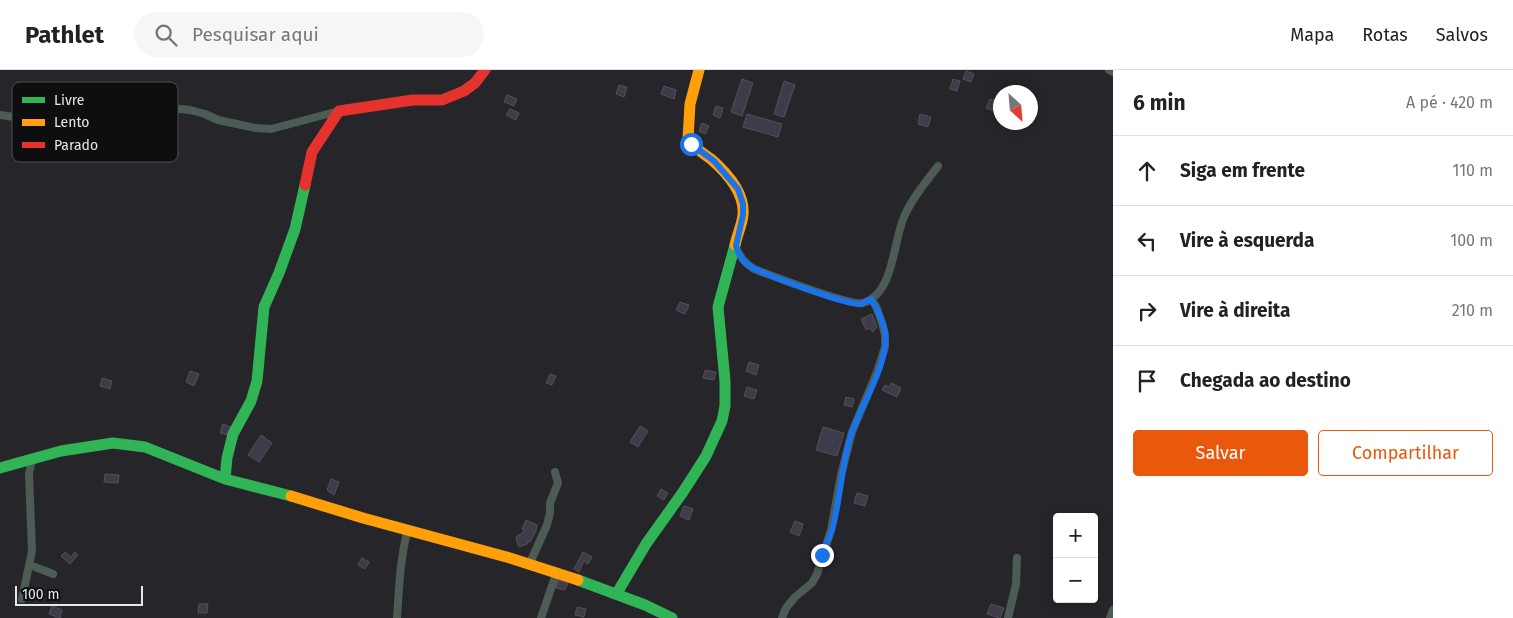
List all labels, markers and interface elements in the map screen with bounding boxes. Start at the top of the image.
search box [134,12,484,57]
text: Pathlet [25,21,104,49]
icon: search [152,21,180,49]
text: Pesquisar aqui [192,23,319,46]
text: Mapa [1290,24,1334,46]
text: Rotas [1362,24,1408,46]
text: Salvos [1436,24,1488,46]
legend [12,82,178,162]
north arrow [993,85,1038,130]
text: 6 min [1133,90,1186,116]
text: Livre [54,92,84,109]
text: A pé · 420 m [1406,93,1493,112]
text: Lento [54,114,89,131]
route start [680,133,703,156]
text: Parado [54,137,98,154]
icon: ahead [1133,157,1161,185]
text: Siga em frente [1180,159,1305,182]
text: 110 m [1452,161,1493,180]
icon: left [1133,227,1161,255]
text: Vire à esquerda [1180,229,1314,252]
text: 100 m [1450,231,1493,250]
icon: right [1133,297,1161,325]
text: Vire à direita [1180,299,1290,322]
text: 210 m [1452,301,1493,320]
icon: arrive [1133,367,1161,395]
text: Chegada ao destino [1180,369,1351,392]
button: Salvar [1133,430,1308,476]
button: Compartilhar [1318,430,1493,476]
map controls [1053,513,1098,603]
button: + [1053,513,1098,558]
route end [811,544,834,567]
button: − [1053,558,1098,603]
scale bar [15,583,142,606]
text: 100 m [22,586,59,603]

